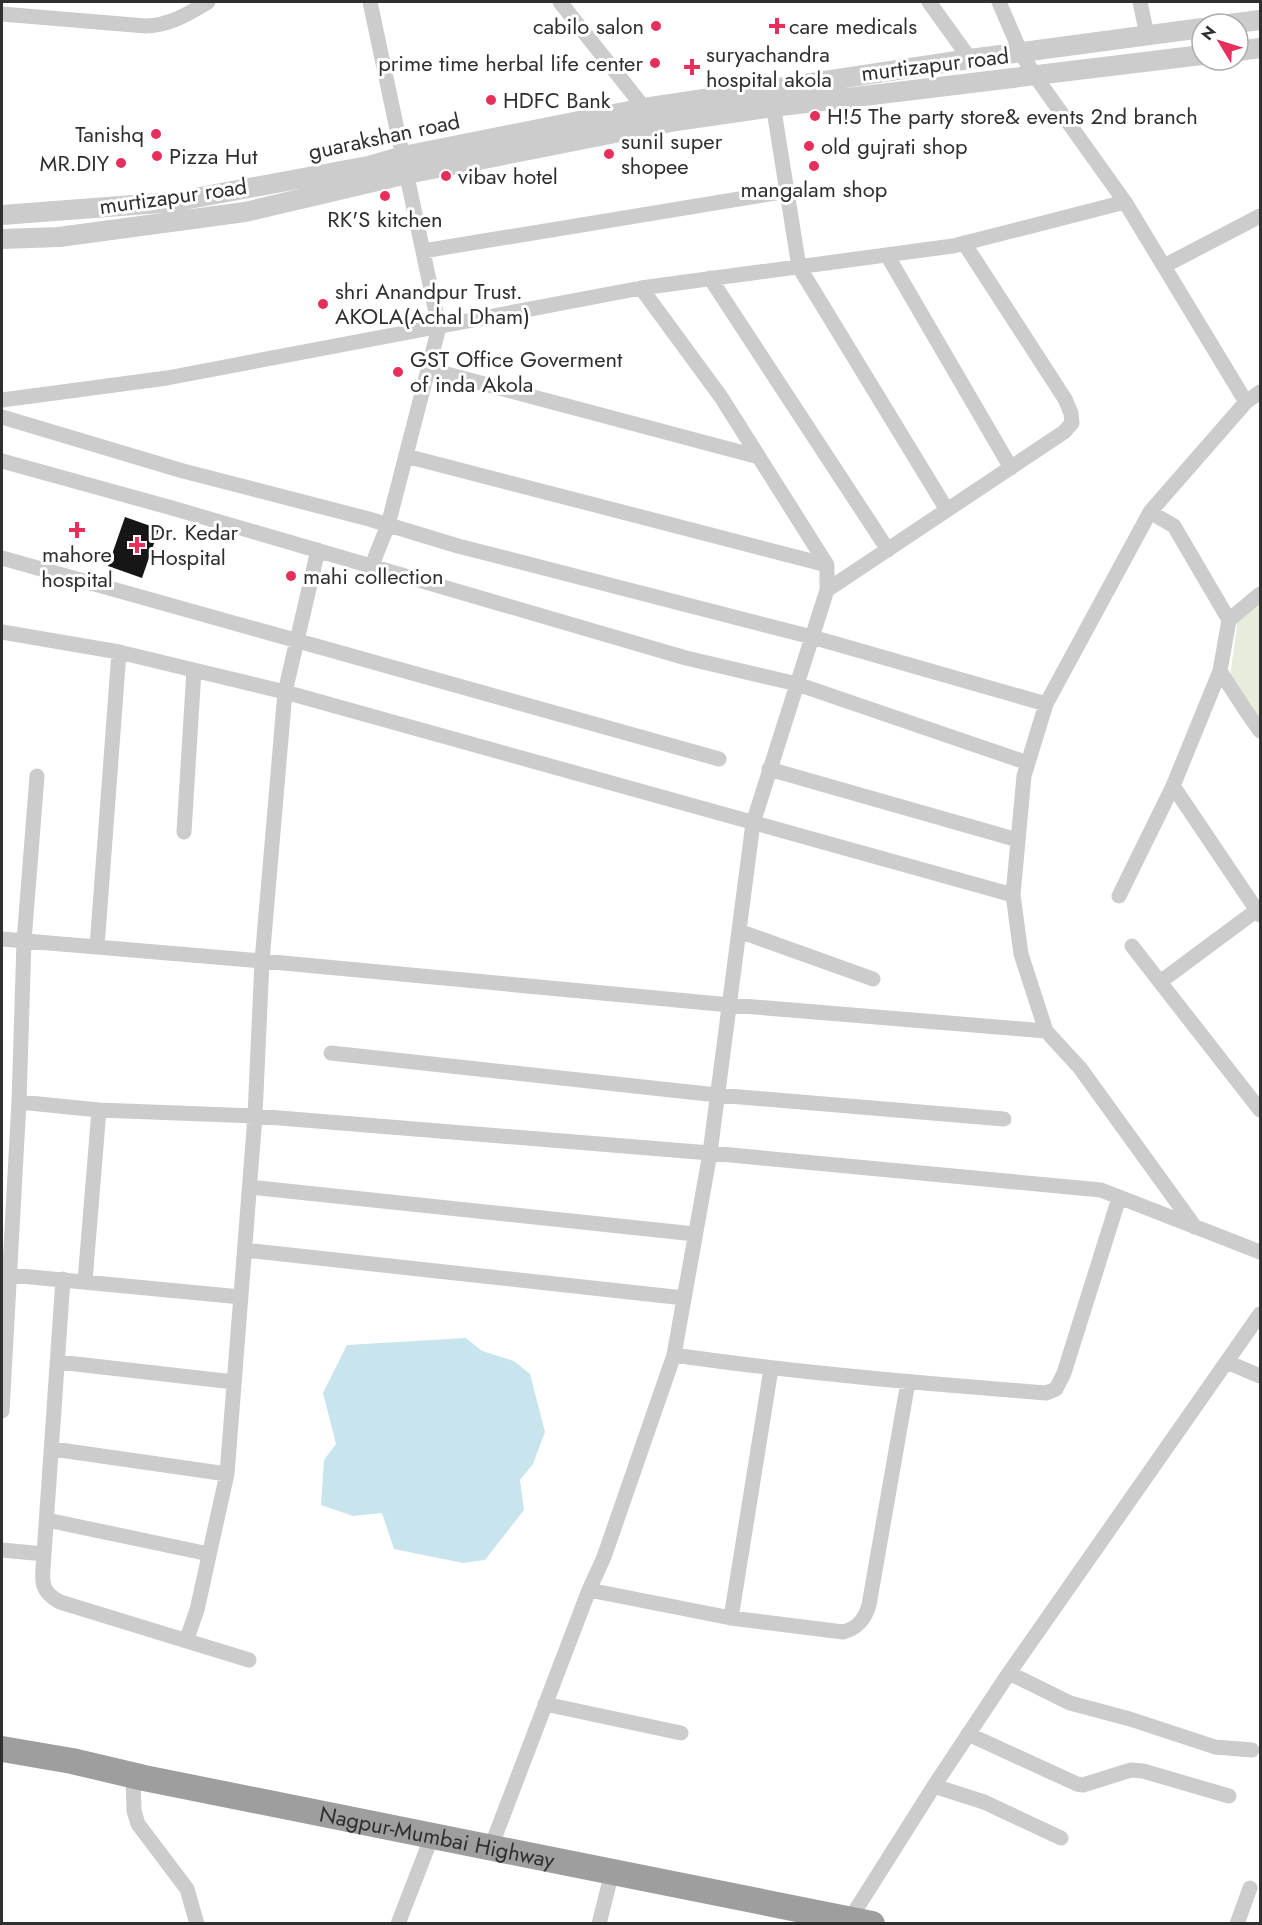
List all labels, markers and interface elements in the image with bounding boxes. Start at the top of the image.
place label: cabilo salon [533,10,644,42]
place label: care medicals [789,10,917,42]
north arrow [1190,12,1250,72]
marker: cabilo salon [649,19,663,33]
marker: care medicals [770,19,784,33]
text: N [1196,21,1222,45]
place label: suryachandra hospital akola [706,38,832,95]
street label: murtizapur road [859,39,1011,89]
place label: prime time herbal life center [378,47,643,79]
marker: prime time herbal life center [648,56,662,70]
marker: suryachandra hospital akola [683,58,701,76]
place label: HDFC Bank [503,84,611,116]
marker: HDFC Bank [484,93,498,107]
place label: H!5 The party store& events 2nd branch [827,100,1198,132]
street label: guarakshan road [305,104,463,168]
marker: H!5 The party store& events 2nd branch [808,109,822,123]
place label: Tanishq [75,118,144,150]
place label: sunil super shopee [621,125,723,182]
marker: Tanishq [149,127,163,141]
place label: old gujrati shop [821,130,968,162]
marker: old gujrati shop [802,139,816,153]
place label: Pizza Hut [169,140,258,172]
place label: MR.DIY [40,147,110,179]
marker: sunil super shopee [602,147,616,161]
marker: Pizza Hut [150,149,164,163]
marker: MR.DIY [114,156,128,170]
marker: mangalam shop [807,159,821,173]
place label: vibav hotel [458,160,558,192]
marker: vibav hotel [439,169,453,183]
street label: murtizapur road [97,170,249,222]
place label: mangalam shop [741,173,887,205]
marker: RK'S kitchen [378,189,392,203]
place label: RK'S kitchen [327,203,443,235]
place label: shri Anandpur Trust. AKOLA(Achal Dham) [335,275,530,332]
marker: shri Anandpur Trust. AKOLA(Achal Dham) [316,297,330,311]
place label: GST Office Goverment of inda Akola [410,343,623,400]
marker: GST Office Goverment of inda Akola [391,365,405,379]
place label: Dr. Kedar Hospital [150,516,239,573]
marker: mahore hospital [68,521,86,539]
marker: Dr. Kedar Hospital [128,536,146,554]
place label: mahore hospital [41,538,113,595]
place label: mahi collection [303,560,444,592]
marker: mahi collection [284,569,298,583]
street label: Nagpur-Mumbai Highway [317,1798,558,1876]

